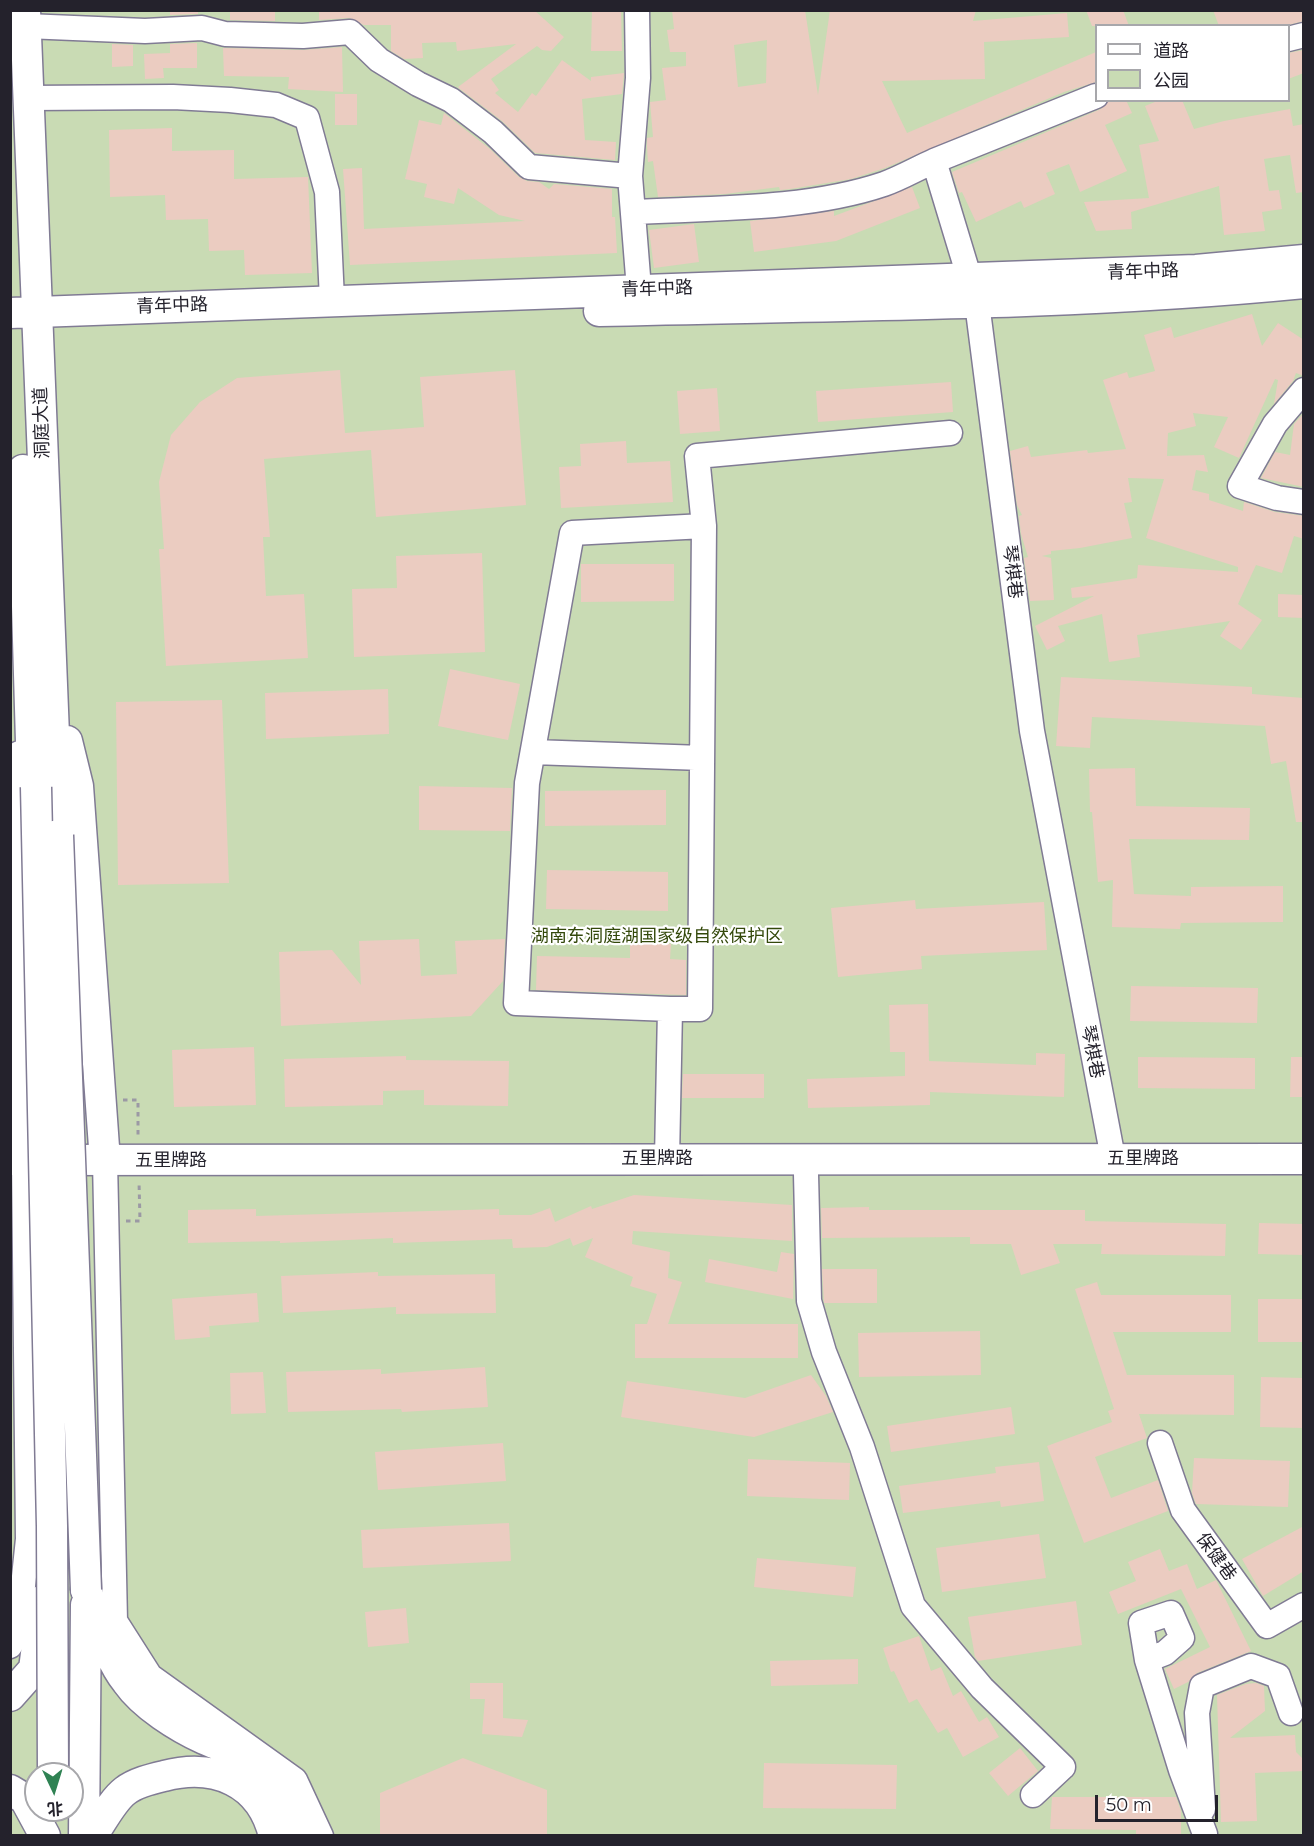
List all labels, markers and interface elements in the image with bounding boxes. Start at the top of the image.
legend [1095,24,1290,102]
text: 道路 [1153,40,1189,62]
text: 公园 [1153,70,1189,92]
street label: 青年中路 [1107,260,1179,284]
street label: 青年中路 [621,277,693,301]
street label: 青年中路 [136,294,208,318]
street label: 洞庭大道 [30,387,54,459]
street label: 琴棋巷 [998,544,1026,600]
park label: 湖南东洞庭湖国家级自然保护区 [531,926,783,948]
street label: 琴棋巷 [1076,1023,1108,1081]
street label: 五里牌路 [621,1148,693,1170]
street label: 五里牌路 [1107,1148,1179,1170]
street label: 五里牌路 [135,1150,207,1172]
street label: 保健巷 [1191,1529,1241,1585]
north arrow [24,1762,84,1822]
scale bar [1098,1783,1221,1821]
text: 50 m [1106,1794,1152,1816]
text: 北 [47,1798,64,1818]

